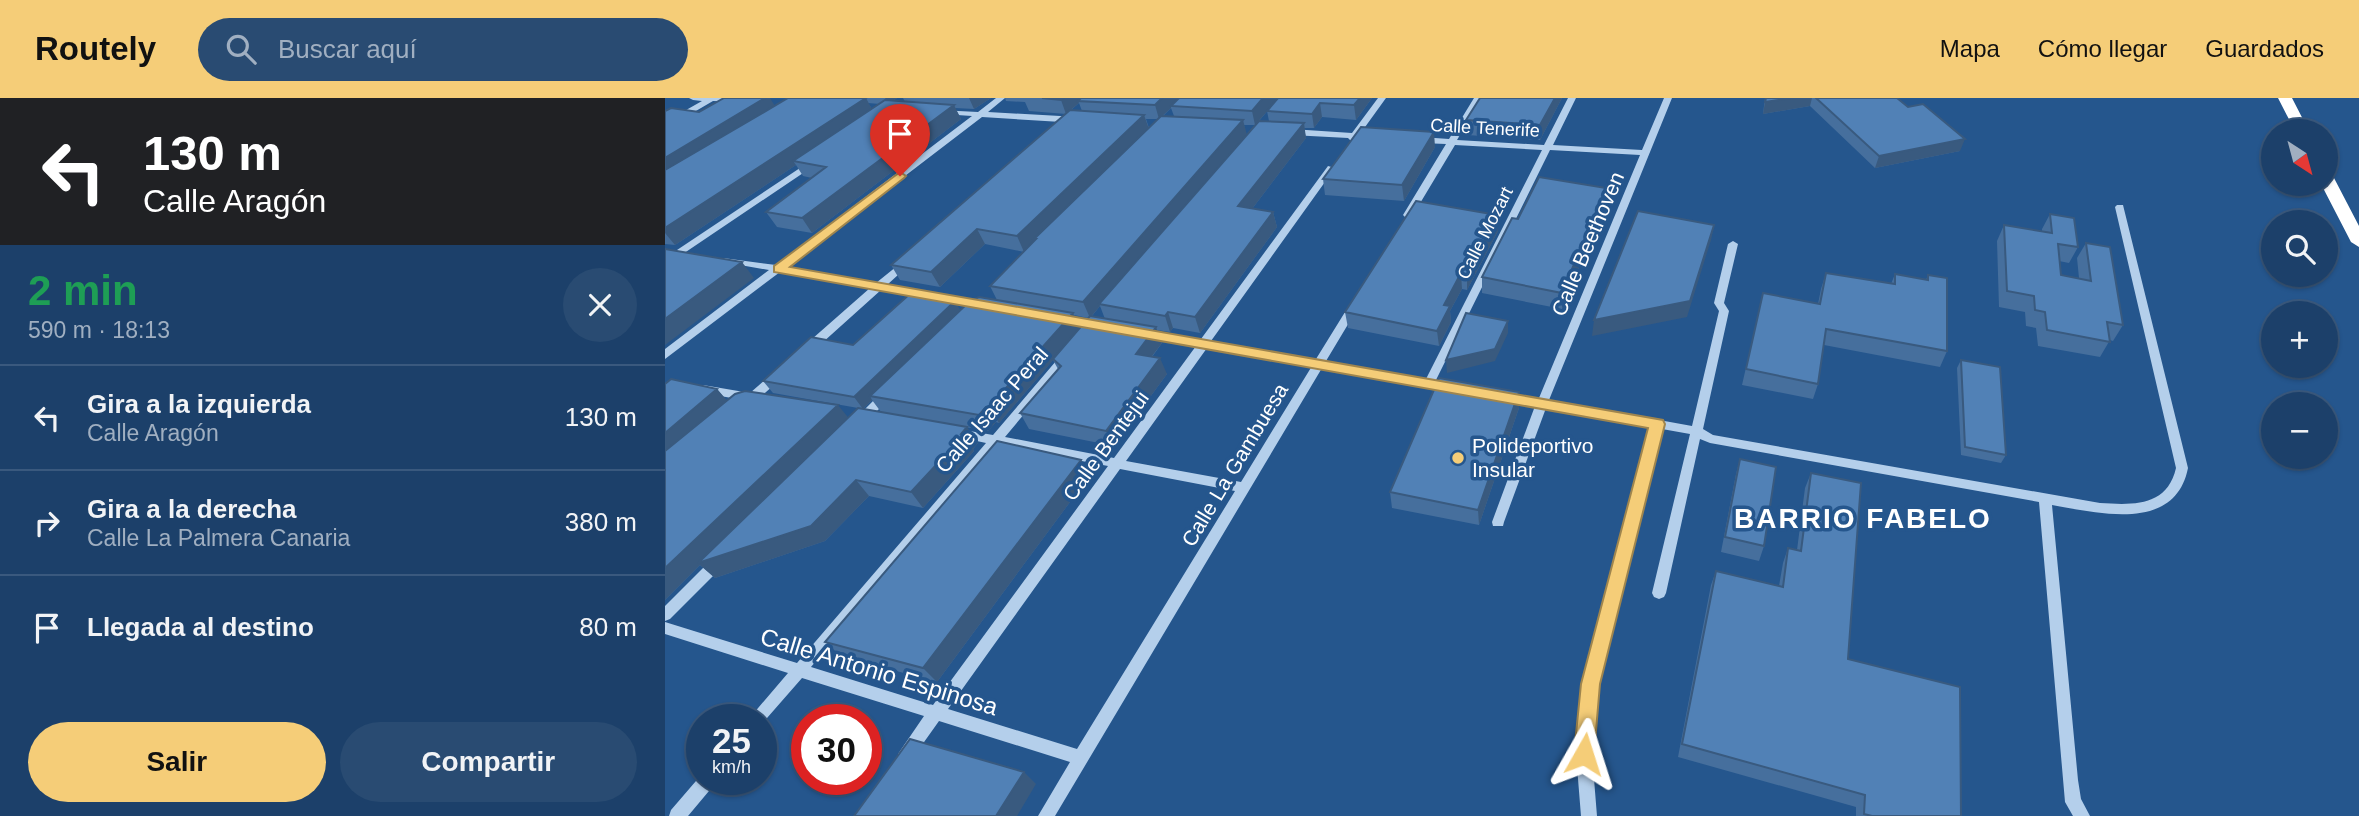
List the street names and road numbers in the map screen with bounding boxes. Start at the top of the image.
street label: Calle Tenerife [1430,115,1540,141]
street label: Calle Beethoven [1547,168,1628,319]
street label: Calle Mozart [1453,183,1517,283]
street label: Calle Isaac Peral [931,342,1052,477]
street label: Calle La Gambuesa [1177,379,1292,550]
street label: Calle Bentejui [1058,387,1153,505]
street label: Calle Antonio Espinosa [757,623,1002,721]

